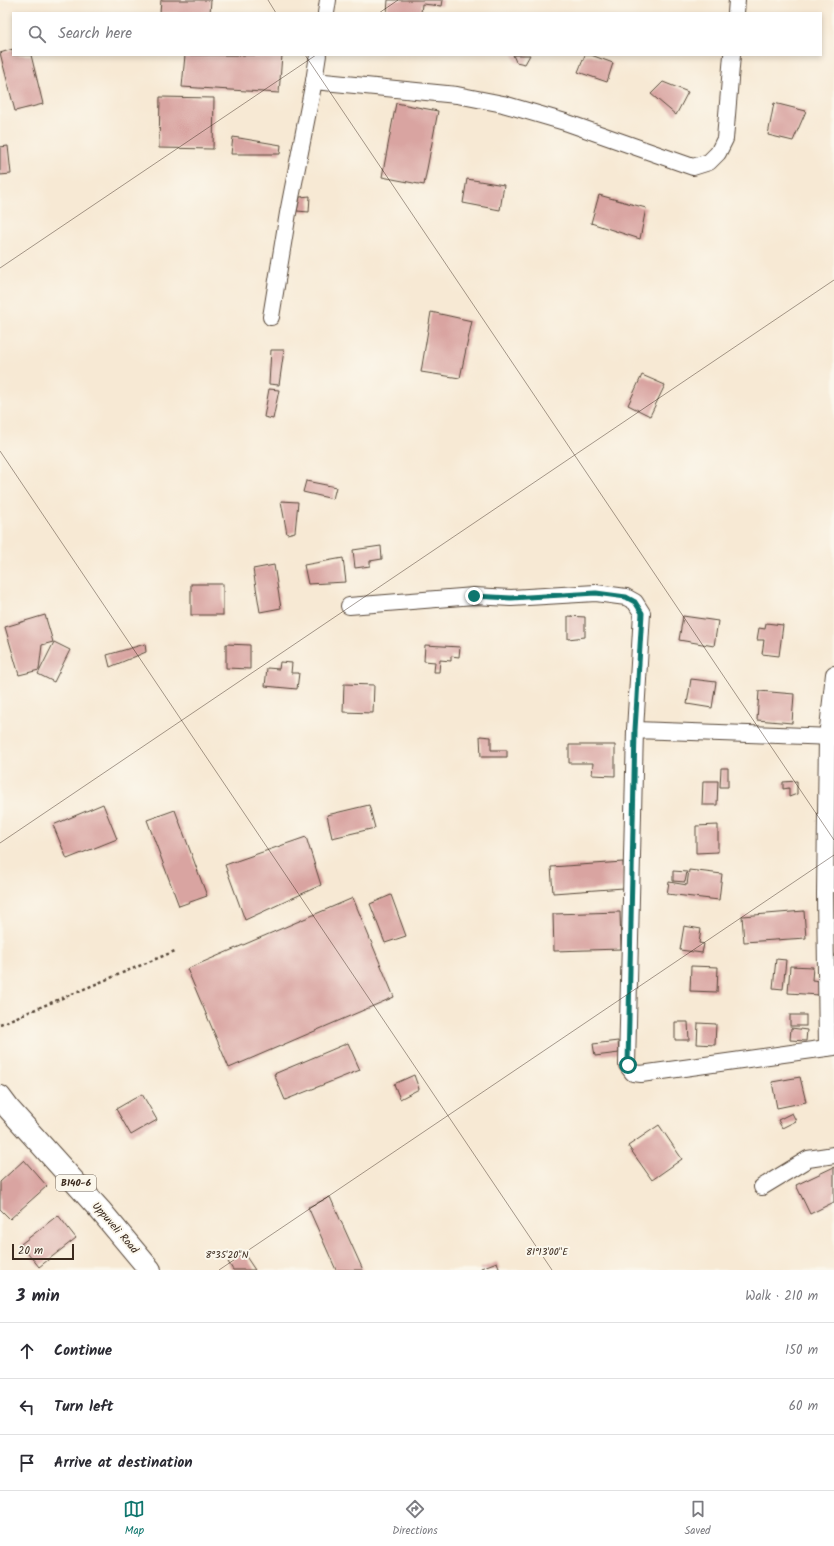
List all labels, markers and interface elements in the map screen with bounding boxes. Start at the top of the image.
search box [12,12,822,56]
text: Search here [58,22,132,46]
icon: search [26,23,48,45]
route end [465,587,483,605]
route start [619,1056,637,1074]
road number: B140-6 [56,1175,96,1191]
street label: Uppuveli Road [87,1198,143,1258]
scale bar [12,1242,74,1261]
text: 20 m [18,1242,43,1260]
text: 81°13'00"E [526,1244,569,1260]
text: 8°35'20"N [206,1247,249,1263]
text: 3 min [16,1283,60,1310]
text: Walk · 210 m [745,1286,818,1307]
text: Continue [54,1339,112,1363]
icon: ahead [16,1340,38,1362]
text: 150 m [785,1340,818,1361]
text: Turn left [54,1395,114,1419]
icon: left [16,1396,38,1418]
text: 60 m [789,1396,818,1417]
text: Arrive at destination [54,1451,193,1475]
icon: arrive [16,1452,38,1474]
tab: Map [123,1498,145,1540]
tab: Directions [392,1498,438,1540]
tab: Saved [685,1498,711,1540]

